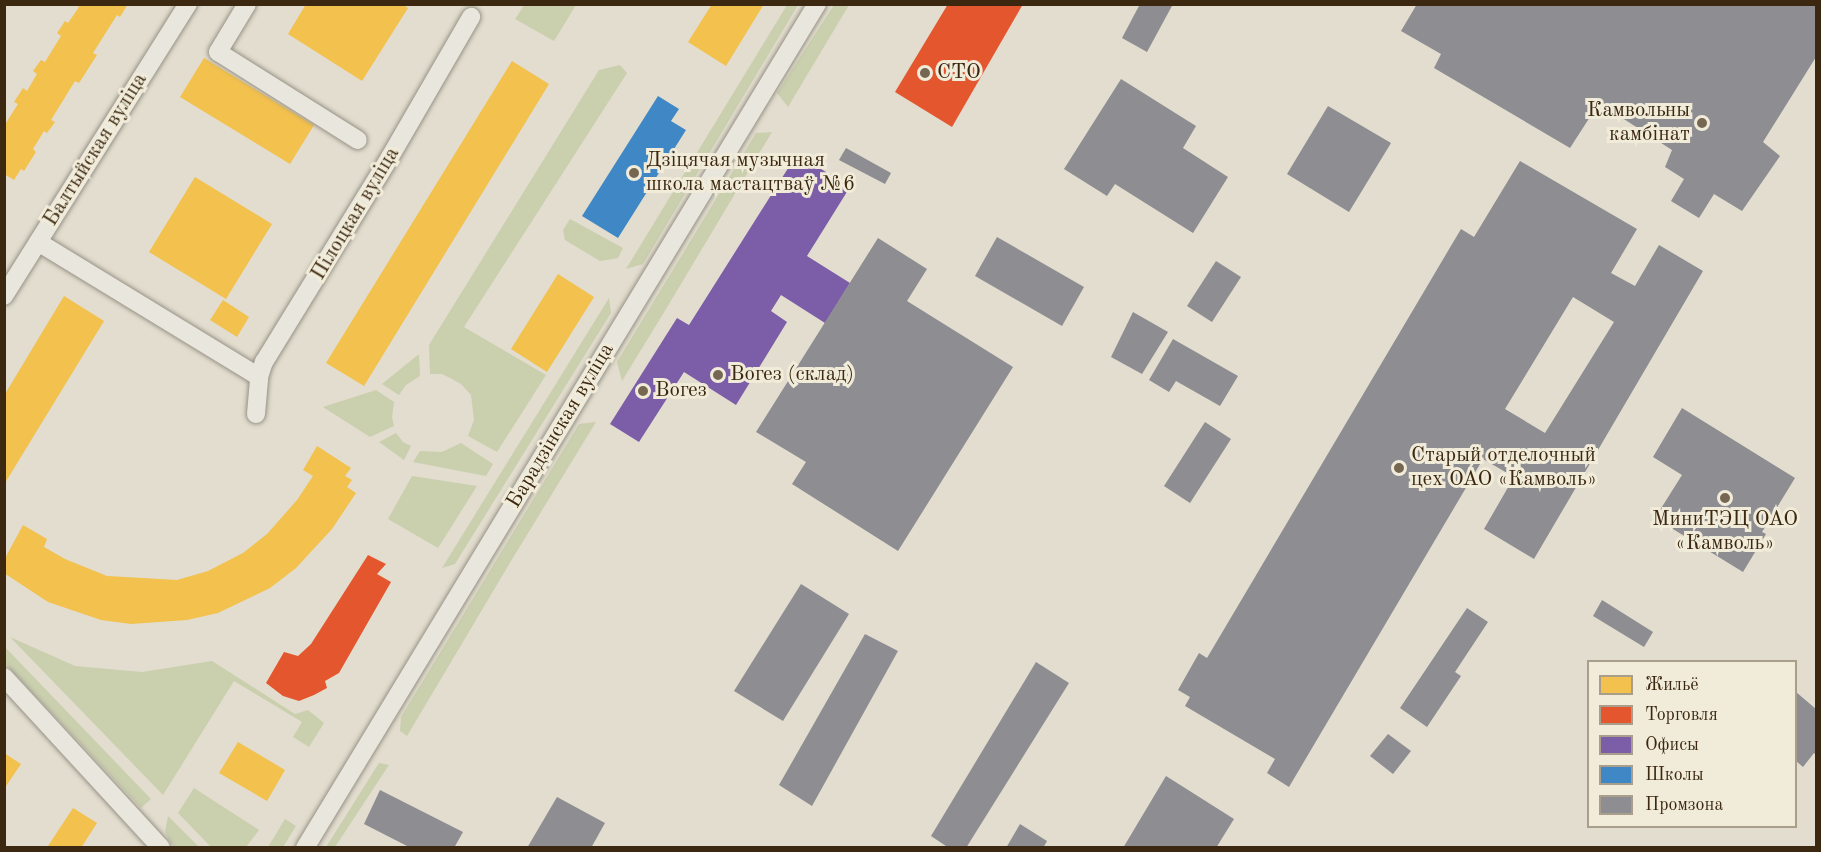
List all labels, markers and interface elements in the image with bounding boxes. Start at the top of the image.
place label: СТО [937,60,981,86]
marker: СТО [918,66,932,80]
street label: Балтыйская вуліца [39,69,153,231]
place label: Камвольны камбінат [1587,98,1690,148]
marker: Камвольны камбінат [1695,116,1709,130]
street label: Пілоцкая вуліца [306,143,406,285]
place label: Дзіцячая музычная школа мастацтваў №6 [646,148,855,198]
marker: Дзіцячая музычная школа мастацтваў №6 [627,166,641,180]
street label: Барадзінская вуліца [502,339,620,513]
place label: Вогез (склад) [730,362,854,388]
marker: Вогез (склад) [711,368,725,382]
place label: Вогез [655,378,707,404]
marker: Вогез [636,384,650,398]
place label: Старый отделочный цех ОАО «Камволь» [1411,443,1597,493]
marker: Старый отделочный цех ОАО «Камволь» [1392,461,1406,475]
marker: МиниТЭЦ ОАО «Камволь» [1718,491,1732,505]
place label: МиниТЭЦ ОАО «Камволь» [1652,507,1798,557]
legend [1587,660,1797,828]
text: Жильё [1645,676,1699,694]
text: Торговля [1645,706,1718,724]
text: Офисы [1645,736,1699,754]
text: Школы [1645,766,1704,784]
text: Промзона [1645,796,1723,814]

